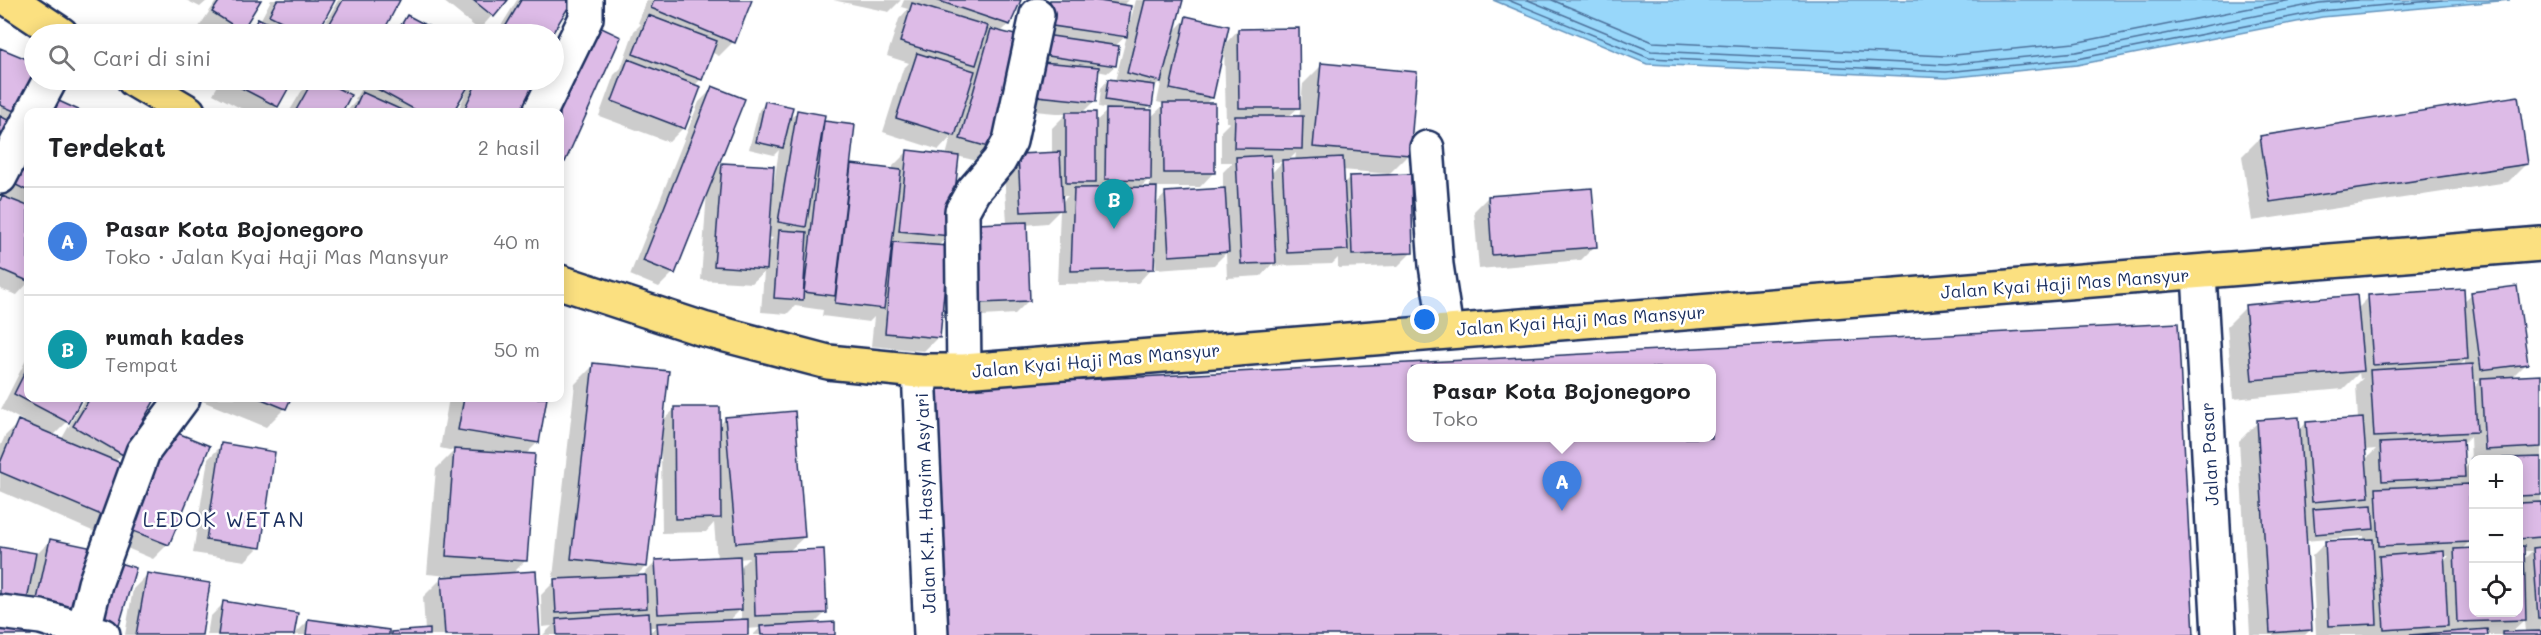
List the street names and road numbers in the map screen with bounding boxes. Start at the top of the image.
street label: Jalan Kyai Haji Mas Mansyur [1940,262,2190,304]
street label: Jalan Kyai Haji Mas Mansyur [1456,299,1706,341]
street label: Jalan Kyai Haji Mas Mansyur [971,337,1221,383]
street label: Jalan K.H. Hasyim Asy'ari [909,392,941,614]
street label: Jalan Pasar [2194,402,2224,506]

